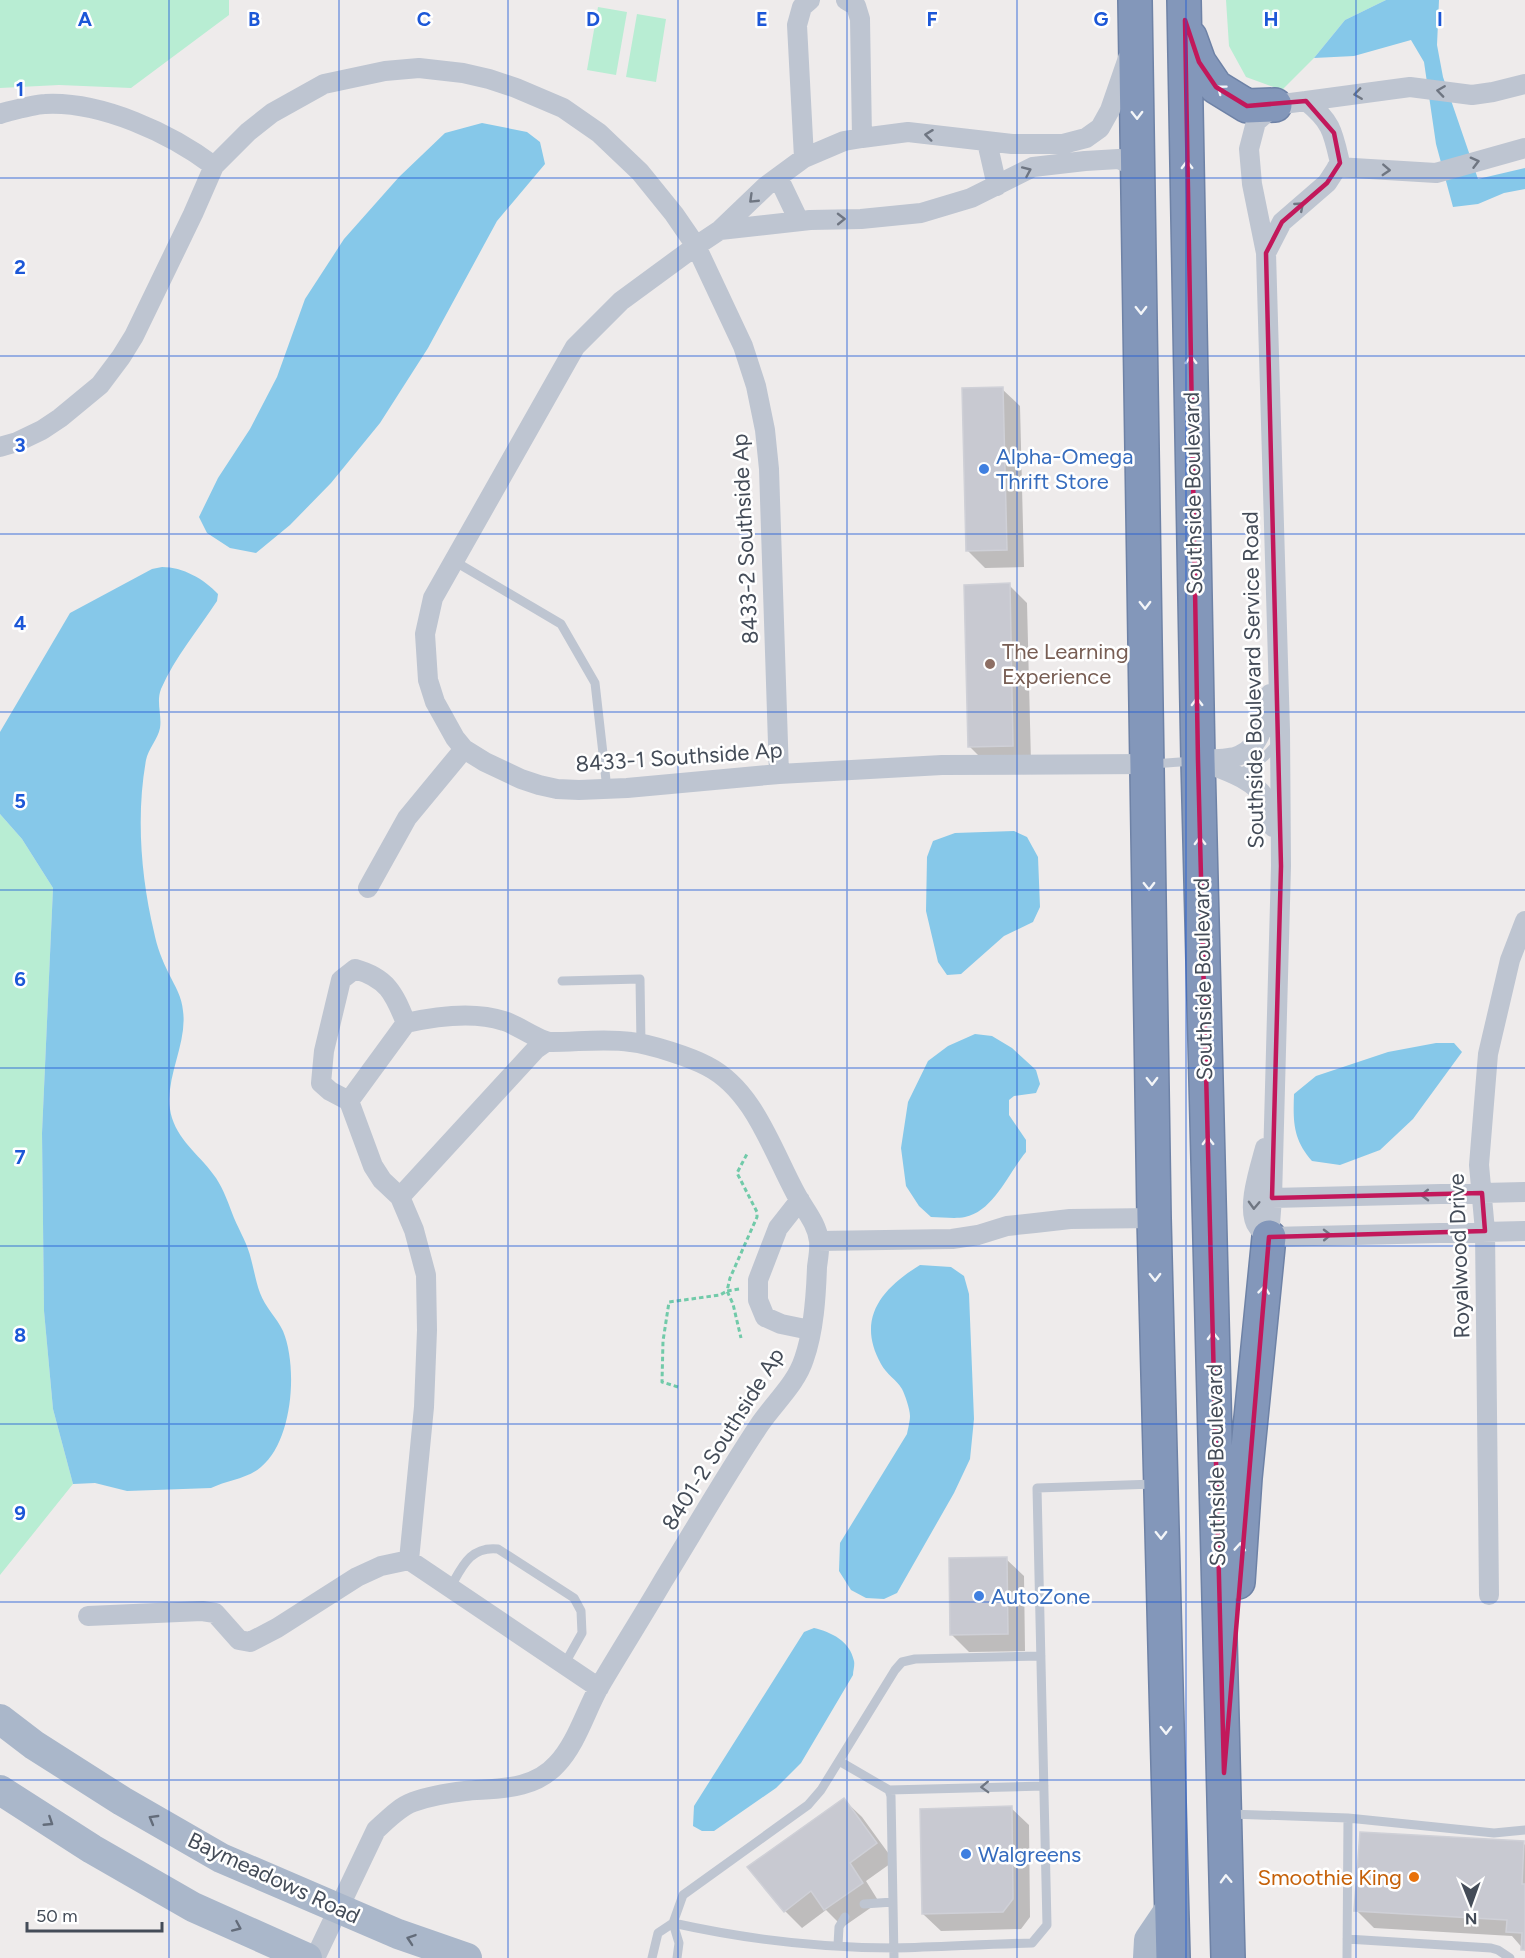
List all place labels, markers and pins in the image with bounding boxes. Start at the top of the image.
place label: Alpha-Omega Thrift Store [996,443,1133,495]
marker: Alpha-Omega Thrift Store [977,462,991,476]
place label: The Learning Experience [1002,638,1129,690]
marker: The Learning Experience [983,657,997,671]
place label: AutoZone [991,1583,1090,1610]
marker: AutoZone [972,1589,986,1603]
place label: Walgreens [978,1841,1081,1868]
marker: Walgreens [959,1847,973,1861]
place label: Smoothie King [1257,1864,1402,1891]
marker: Smoothie King [1407,1870,1421,1884]

